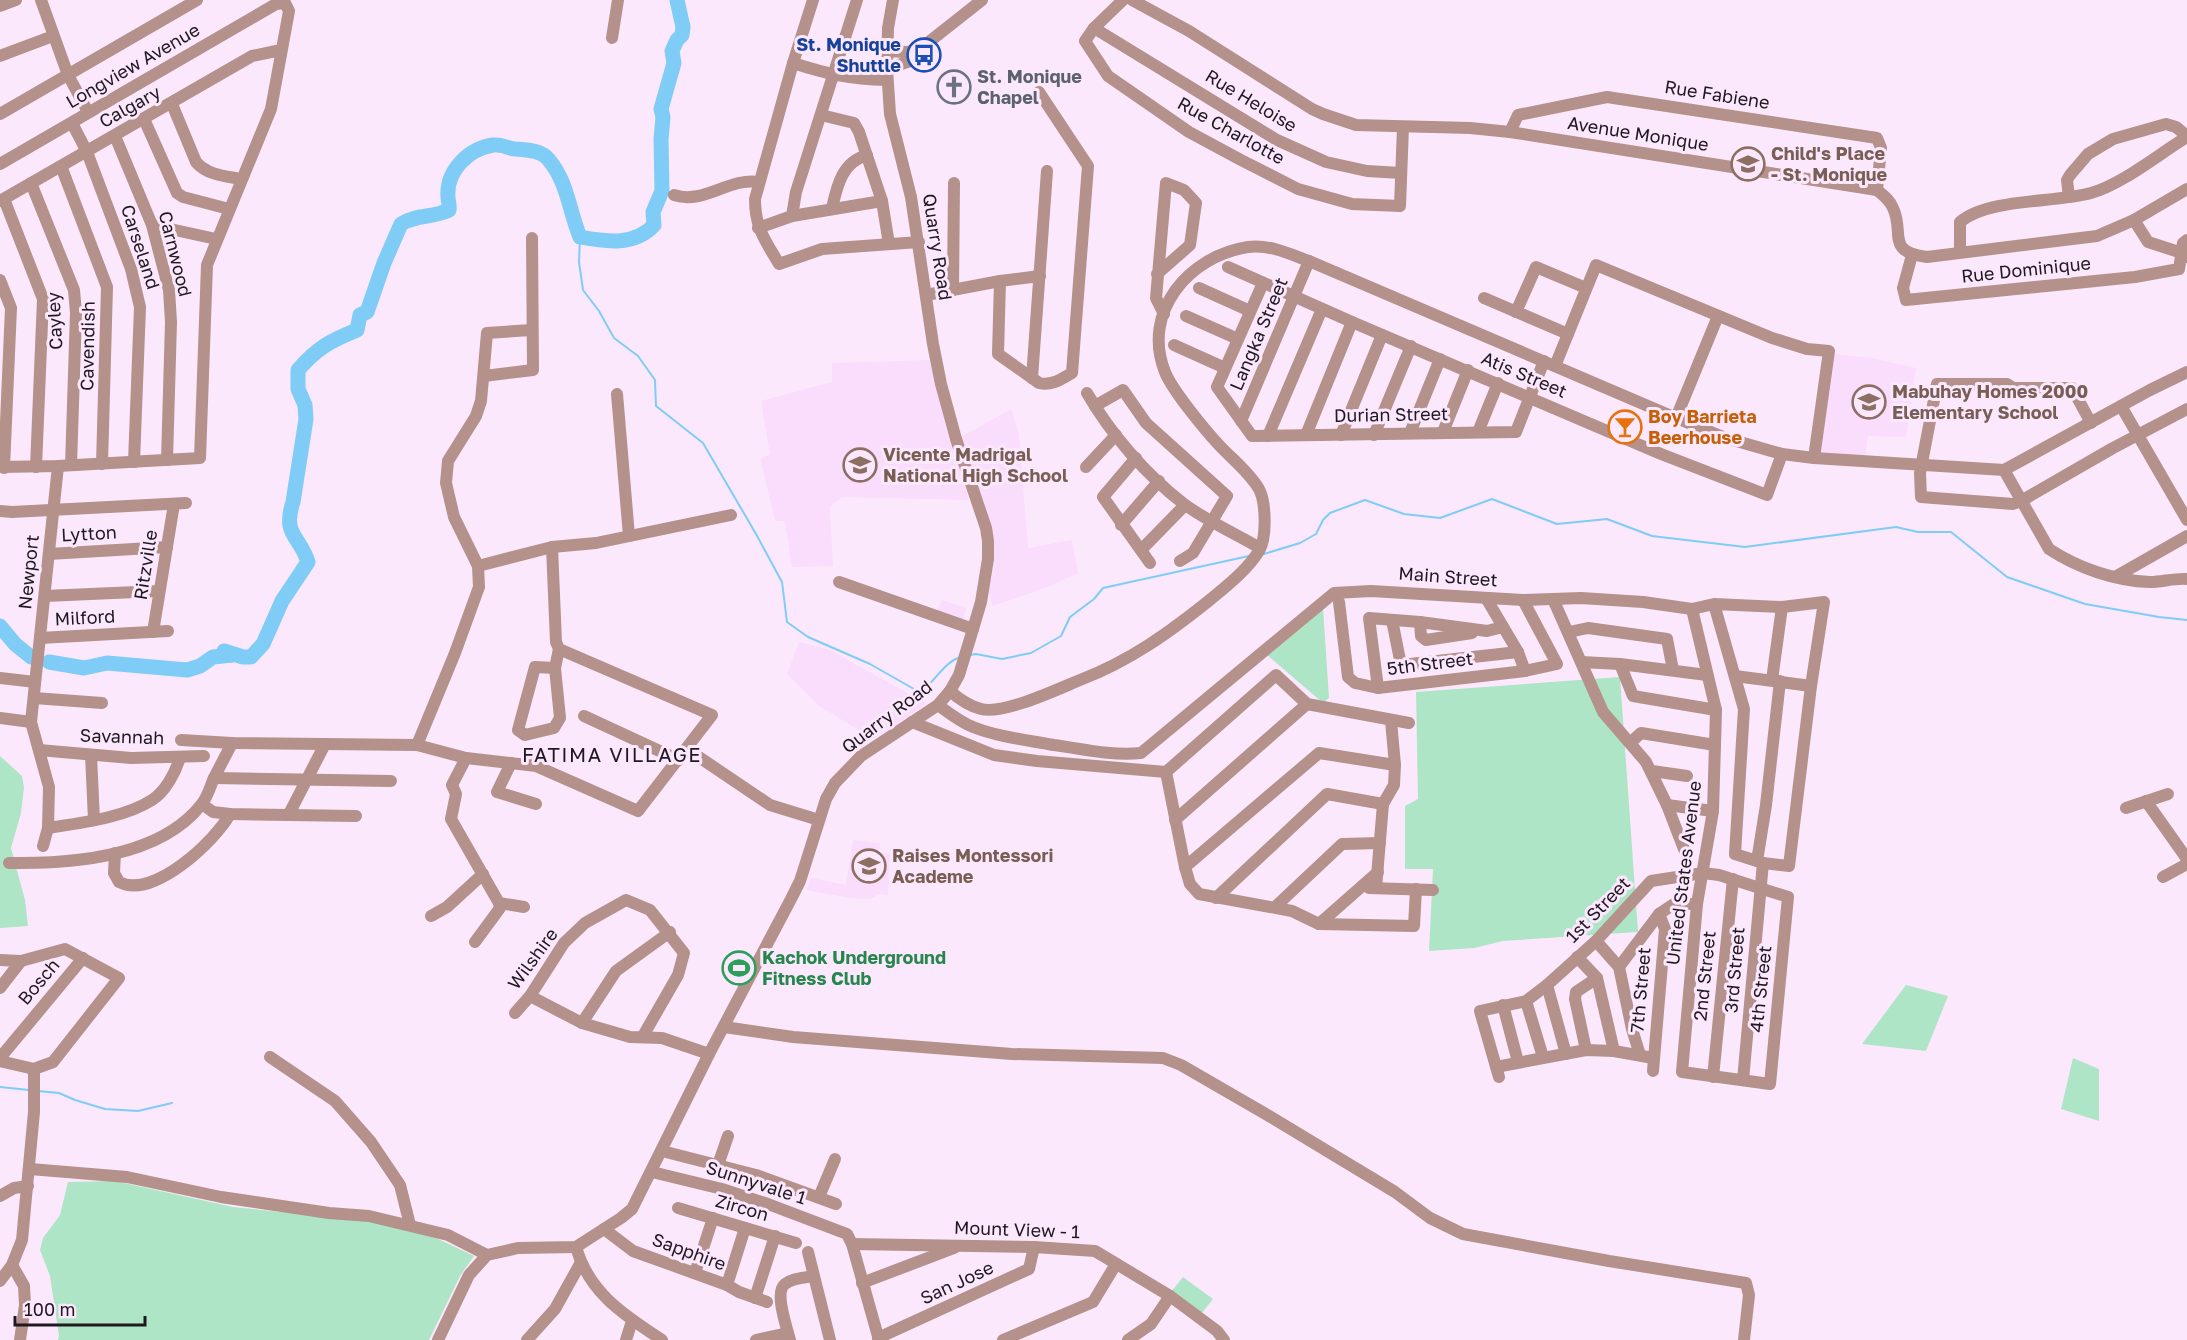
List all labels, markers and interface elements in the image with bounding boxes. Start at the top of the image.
street label: Longview Avenue [62,18,203,112]
place label: St. Monique Shuttle [796,33,901,76]
bus stop icon: St. Monique Shuttle [906,37,942,73]
street label: Rue Heloise [1202,64,1301,136]
place label: St. Monique Chapel [977,65,1082,108]
church icon: St. Monique Chapel [936,69,972,105]
street label: Rue Fabiene [1663,75,1771,113]
street label: Calgary [95,80,164,132]
street label: Rue Charlotte [1174,92,1289,169]
street label: Avenue Monique [1566,111,1710,155]
place label: Child's Place - St. Monique [1771,142,1888,185]
school or university icon: Child's Place - St. Monique [1730,146,1766,182]
street label: Quarry Road [919,192,957,302]
street label: Carseland [117,202,165,292]
street label: Carnwood [155,209,197,299]
street label: Rue Dominique [1960,251,2092,287]
street label: Langka Street [1224,274,1292,393]
street label: Cayley [42,292,67,351]
street label: Cavendish [75,301,99,391]
street label: Atis Street [1478,346,1570,402]
place label: Mabuhay Homes 2000 Elementary School [1892,380,2088,423]
school or university icon: Mabuhay Homes 2000 Elementary School [1851,384,1887,420]
street label: Durian Street [1334,402,1448,426]
place label: Boy Barrieta Beerhouse [1648,405,1757,448]
bar icon: Boy Barrieta Beerhouse [1607,409,1643,445]
place label: Vicente Madrigal National High School [883,443,1068,486]
school or university icon: Vicente Madrigal National High School [842,447,878,483]
street label: Lytton [61,521,117,545]
street label: Ritzville [129,528,161,601]
street label: Newport [13,533,43,610]
street label: Main Street [1398,562,1498,590]
street label: Milford [54,604,116,630]
street label: 5th Street [1386,647,1474,679]
street label: Quarry Road [837,675,936,757]
street label: Savannah [79,724,165,748]
district label: FATIMA VILLAGE [522,742,702,766]
street label: United States Avenue [1661,779,1705,966]
place label: Raises Montessori Academe [892,844,1053,887]
school or university icon: Raises Montessori Academe [851,848,887,884]
street label: 1st Street [1560,872,1634,947]
street label: Wilshire [503,923,562,993]
street label: 3rd Street [1719,926,1749,1014]
street label: 2nd Street [1688,930,1720,1022]
street label: 4th Street [1745,944,1775,1033]
place label: Kachok Underground Fitness Club [762,946,946,989]
street label: 7th Street [1625,946,1655,1034]
sports icon: Kachok Underground Fitness Club [721,950,757,986]
street label: Bosch [13,954,64,1009]
street label: Sunnyvale 1 [704,1156,809,1209]
street label: Zircon [713,1189,771,1225]
street label: Mount View - 1 [954,1216,1081,1242]
street label: Sapphire [649,1228,729,1275]
street label: San Jose [917,1256,997,1309]
scale bar [15,1289,146,1327]
text: 100 m [24,1298,75,1320]

